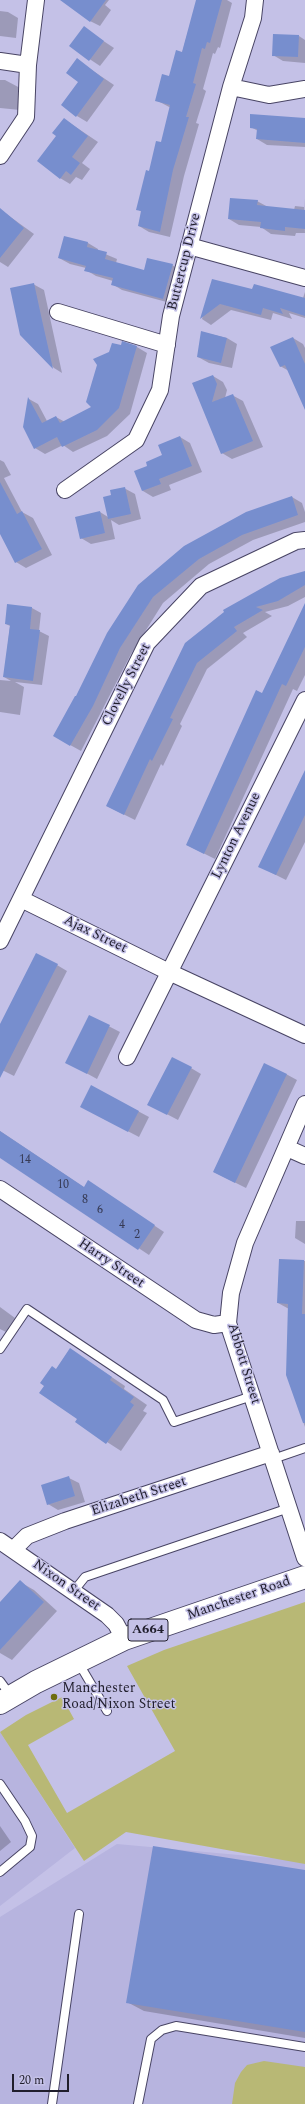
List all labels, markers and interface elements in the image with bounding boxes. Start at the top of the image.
street label: Buttercup Drive [165,212,205,312]
street label: Clovelly Street [99,641,155,729]
street label: Lynton Avenue [209,790,265,882]
street label: Ajax Street [61,912,129,958]
house number: 14 [19,1154,31,1168]
house number: 10 [57,1179,69,1193]
house number: 8 [82,1194,88,1208]
house number: 6 [97,1204,103,1218]
house number: 4 [119,1219,125,1233]
house number: 2 [134,1229,140,1243]
street label: Harry Street [75,1236,147,1292]
street label: Abbott Street [223,1322,263,1406]
street label: Elizabeth Street [89,1474,189,1520]
street label: Nixon Street [29,1557,103,1615]
street label: Manchester Road [185,1573,293,1625]
road number: A664 [128,1619,168,1641]
place label: Manchester Road/Nixon Street [62,1681,175,1714]
marker: Manchester Road/Nixon Street [49,1692,59,1702]
scale bar [14,2066,71,2092]
text: 20 m [19,2071,44,2090]

